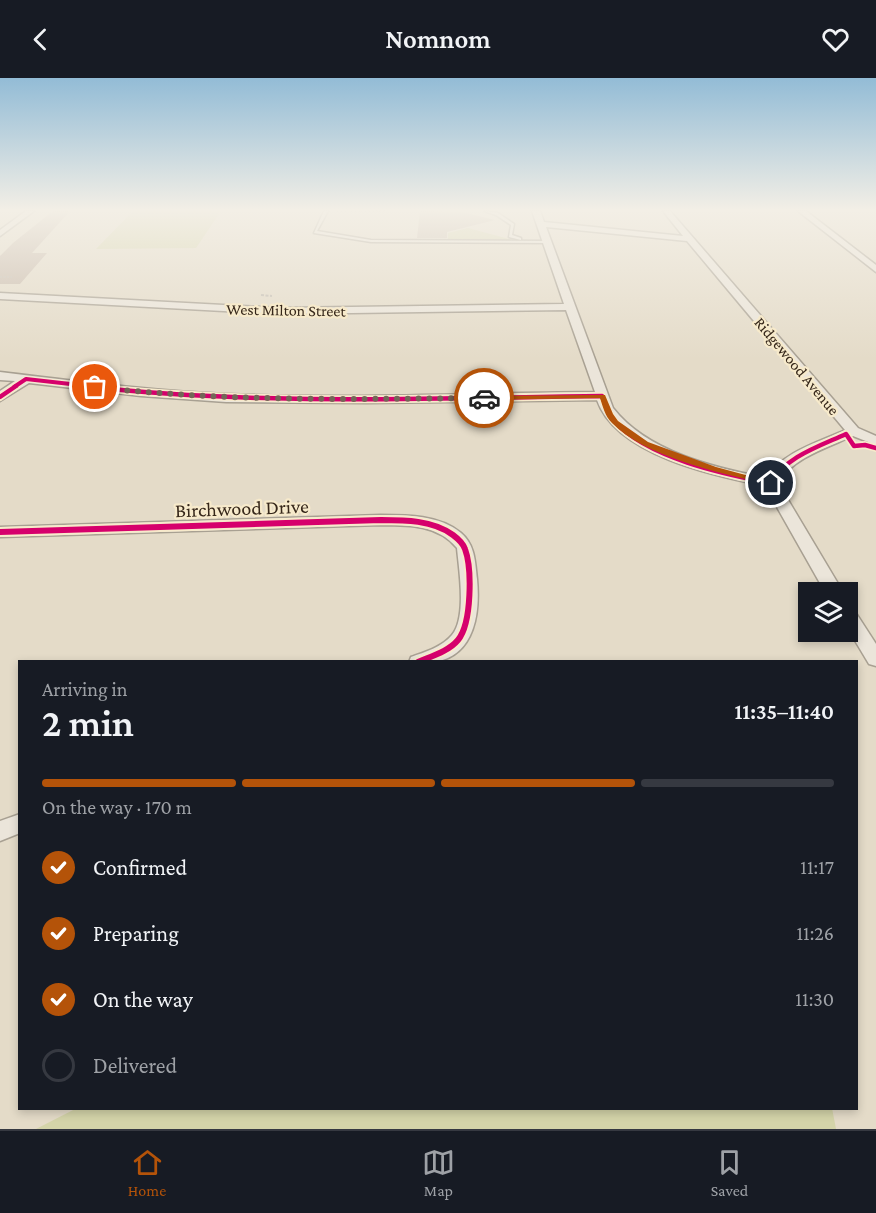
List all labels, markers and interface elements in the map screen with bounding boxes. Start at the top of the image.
icon: back [24,23,57,56]
icon: heart [819,23,852,56]
text: Nomnom [385,24,491,54]
street label: West Milton Street [226,300,347,320]
street label: Ridgewood Avenue [750,314,843,419]
pin [69,361,120,412]
courier [454,368,514,428]
icon: bag [78,370,111,403]
icon: car [468,382,501,415]
pin [745,457,796,508]
icon: home [754,466,787,499]
street label: Birchwood Drive [175,495,310,521]
map controls [798,582,858,642]
button: layers [798,582,858,642]
text: Arriving in [42,678,127,700]
text: 11:35–11:40 [735,699,834,724]
text: 2 min [42,701,134,744]
text: On the way · 170 m [42,796,192,818]
icon: check [42,851,75,884]
text: Confirmed [93,855,187,880]
text: 11:17 [800,856,834,878]
icon: check [42,917,75,950]
text: Preparing [93,921,179,946]
text: 11:26 [796,922,834,944]
icon: check [42,983,75,1016]
text: On the way [93,987,193,1012]
text: 11:30 [795,988,834,1010]
text: Delivered [93,1053,177,1078]
tab: Home [128,1146,166,1199]
tab: Map [422,1146,455,1199]
tab: Saved [711,1146,748,1199]

